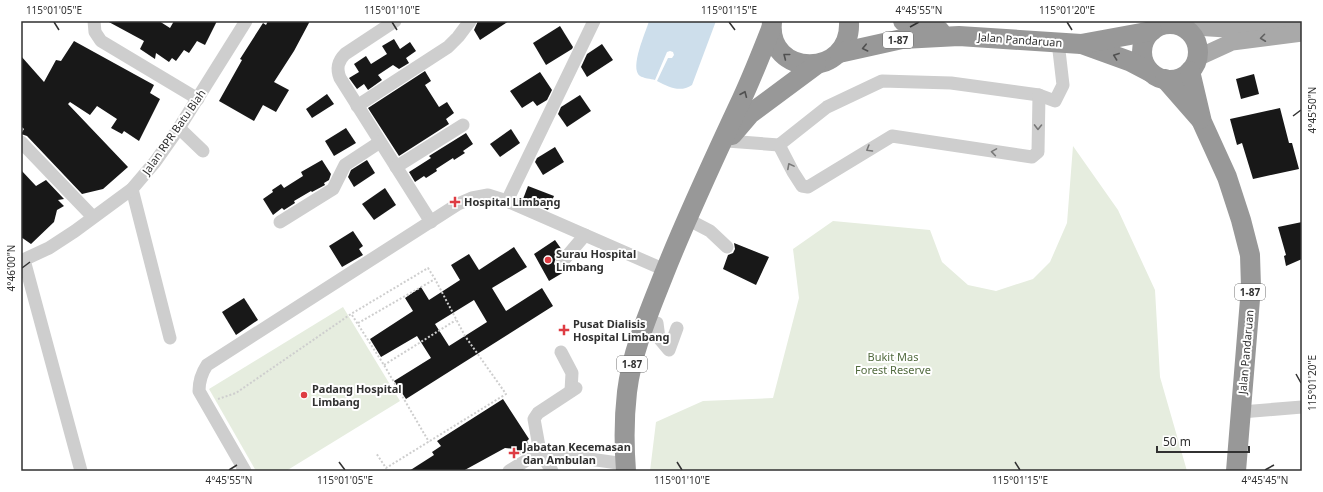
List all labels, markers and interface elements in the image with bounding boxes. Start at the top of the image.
text: 115°01'05"E [26,3,82,17]
text: 115°01'10"E [364,3,420,17]
text: 115°01'15"E [701,3,757,17]
text: 4°45'55"N [896,3,942,17]
text: 115°01'20"E [1039,3,1095,17]
street label: Jalan Pandaruan [976,29,1063,50]
road number: 1-87 [883,32,913,48]
one-way arrow [1260,33,1266,42]
one-way arrow [862,43,868,51]
one-way arrow [1113,53,1120,61]
one-way arrow [784,54,791,61]
street label: Jalan RPR Batu Biah [138,86,209,178]
text: 4°45'50"N [1305,87,1319,133]
one-way arrow [739,91,747,99]
one-way arrow [1034,124,1042,130]
one-way arrow [866,145,873,152]
one-way arrow [991,148,997,157]
one-way arrow [787,163,795,170]
place label: Hospital Limbang [464,194,560,209]
marker: Hospital Limbang [449,196,461,208]
text: 4°46'00"N [4,245,18,291]
place label: Surau Hospital Limbang [556,246,636,274]
marker: Surau Hospital Limbang [543,255,553,265]
road number: 1-87 [1235,284,1265,300]
street label: Jalan Pandaruan [1234,309,1257,396]
place label: Pusat Dialisis Hospital Limbang [573,316,669,344]
marker: Pusat Dialisis Hospital Limbang [558,324,570,336]
park label: Bukit Mas Forest Reserve [855,349,931,377]
text: 115°01'20"E [1305,355,1319,411]
road number: 1-87 [617,356,647,372]
place label: Padang Hospital Limbang [312,381,402,409]
marker: Padang Hospital Limbang [299,390,309,400]
scale bar [1157,428,1249,454]
text: 50 m [1163,433,1191,450]
place label: Jabatan Kecemasan dan Ambulan [522,439,631,467]
marker: Jabatan Kecemasan dan Ambulan [508,447,520,459]
text: 4°45'55"N [206,473,252,487]
text: 115°01'05"E [317,473,373,487]
text: 115°01'10"E [654,473,710,487]
text: 115°01'15"E [992,473,1048,487]
text: 4°45'45"N [1242,473,1288,487]

